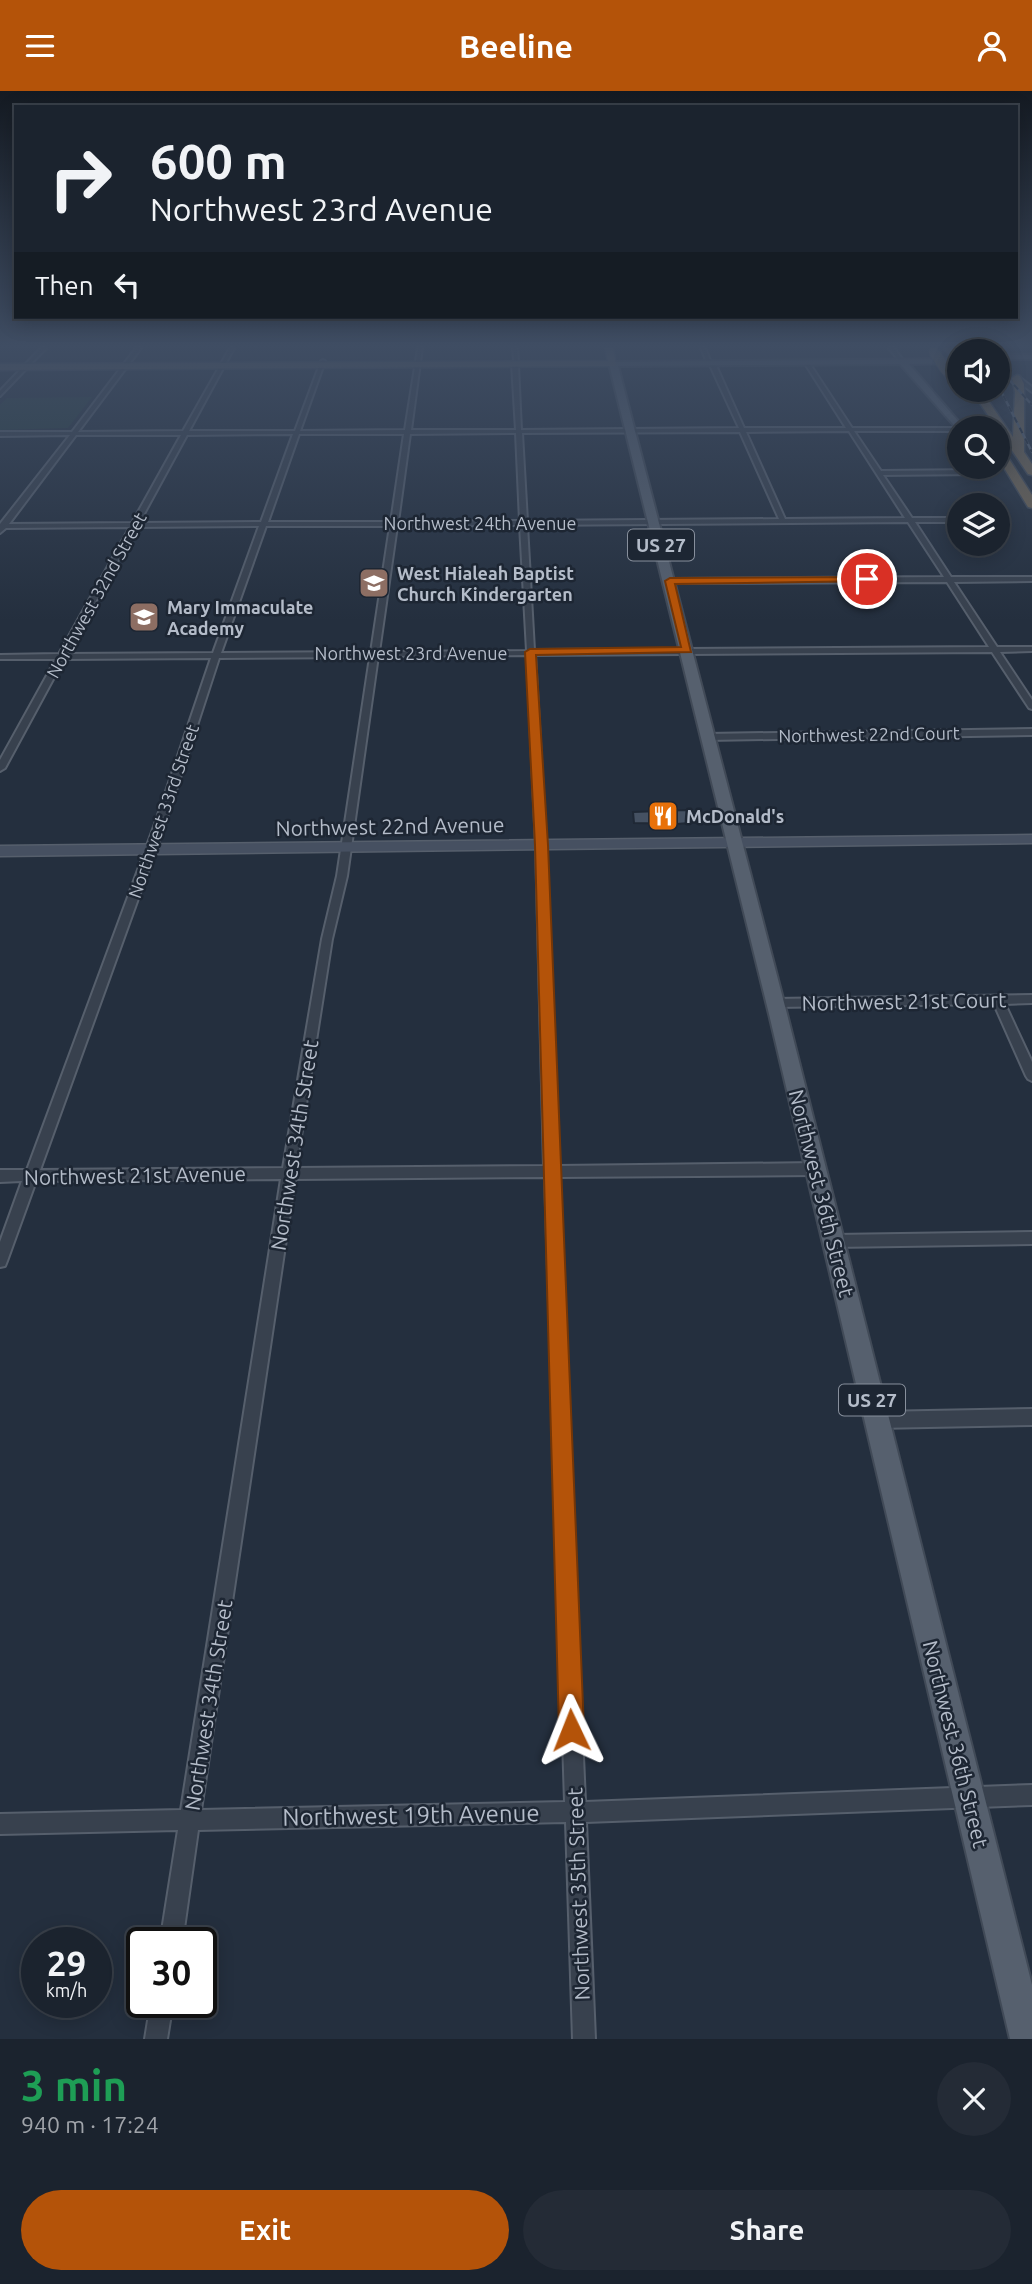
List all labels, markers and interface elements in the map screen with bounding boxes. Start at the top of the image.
icon: menu [21,27,59,65]
icon: person [973,27,1011,65]
text: Beeline [459,28,573,64]
icon: right [35,133,126,224]
text: 600 m [150,133,287,188]
text: Northwest 23rd Avenue [150,191,493,227]
icon: left [108,266,146,304]
text: Then [35,271,94,300]
map controls [947,339,1010,556]
button: sound [947,339,1010,402]
button: search [947,416,1010,479]
button: layers [947,493,1010,556]
street label: Northwest 32nd Street [42,509,150,681]
street label: Northwest 24th Avenue [384,513,576,533]
road number: US 27 [628,529,694,561]
pin [837,549,897,609]
icon: arrive [848,560,886,598]
place label: West Hialeah Baptist Church Kindergarten [397,563,574,604]
school or university icon: West Hialeah Baptist Church Kindergarten [357,566,391,600]
place label: Mary Immaculate Academy [167,597,313,638]
school or university icon: Mary Immaculate Academy [127,600,161,634]
street label: Northwest 23rd Avenue [315,643,507,663]
street label: Northwest 33rd Street [124,721,202,901]
street label: Northwest 22nd Court [778,722,960,746]
restaurant icon: McDonald's [646,799,680,833]
place label: McDonald's [686,806,784,826]
street label: Northwest 22nd Avenue [275,812,505,840]
street label: Northwest 21st Court [801,987,1007,1015]
street label: Northwest 34th Street [265,1038,323,1252]
street label: Northwest 36th Street [785,1087,859,1299]
street label: Northwest 21st Avenue [24,1161,246,1189]
road number: US 27 [839,1385,905,1415]
street label: Northwest 34th Street [179,1598,237,1812]
street label: Northwest 36th Street [919,1638,993,1850]
position arrow [534,1693,608,1767]
street label: Northwest 35th Street [562,1787,594,2001]
street label: Northwest 19th Avenue [282,1799,540,1831]
speed limit sign: 30 [126,1927,217,2018]
text: 29 [47,1943,86,1983]
text: km/h [46,1980,87,2000]
text: 3 min [21,2062,127,2109]
button: close [937,2062,1011,2136]
text: 940 m · 17:24 [21,2112,159,2137]
button: Exit [21,2190,509,2270]
button: Share [523,2190,1011,2270]

